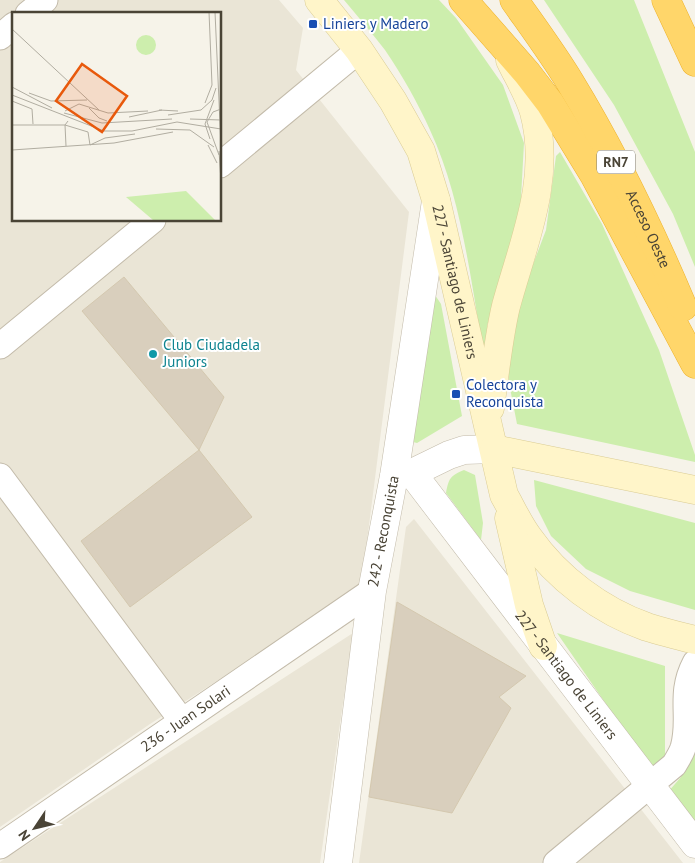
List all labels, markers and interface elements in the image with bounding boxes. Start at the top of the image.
inset map [12,12,221,221]
place label: Liniers y Madero [323,14,428,33]
marker: Liniers y Madero [307,18,319,30]
road number: RN7 [597,150,635,173]
street label: Acceso Oeste [622,187,675,271]
street label: 227 - Santiago de Liniers [428,203,482,361]
place label: Club Ciudadela Juniors [162,335,260,371]
marker: Club Ciudadela Juniors [147,348,159,360]
place label: Colectora y Reconquista [466,375,543,411]
marker: Colectora y Reconquista [450,388,462,400]
street label: 242 - Reconquista [363,474,403,588]
street label: 227 - Santiago de Liniers [511,606,622,743]
street label: 236 - Juan Solari [137,681,234,756]
north arrow [10,803,60,853]
text: N [14,827,34,844]

